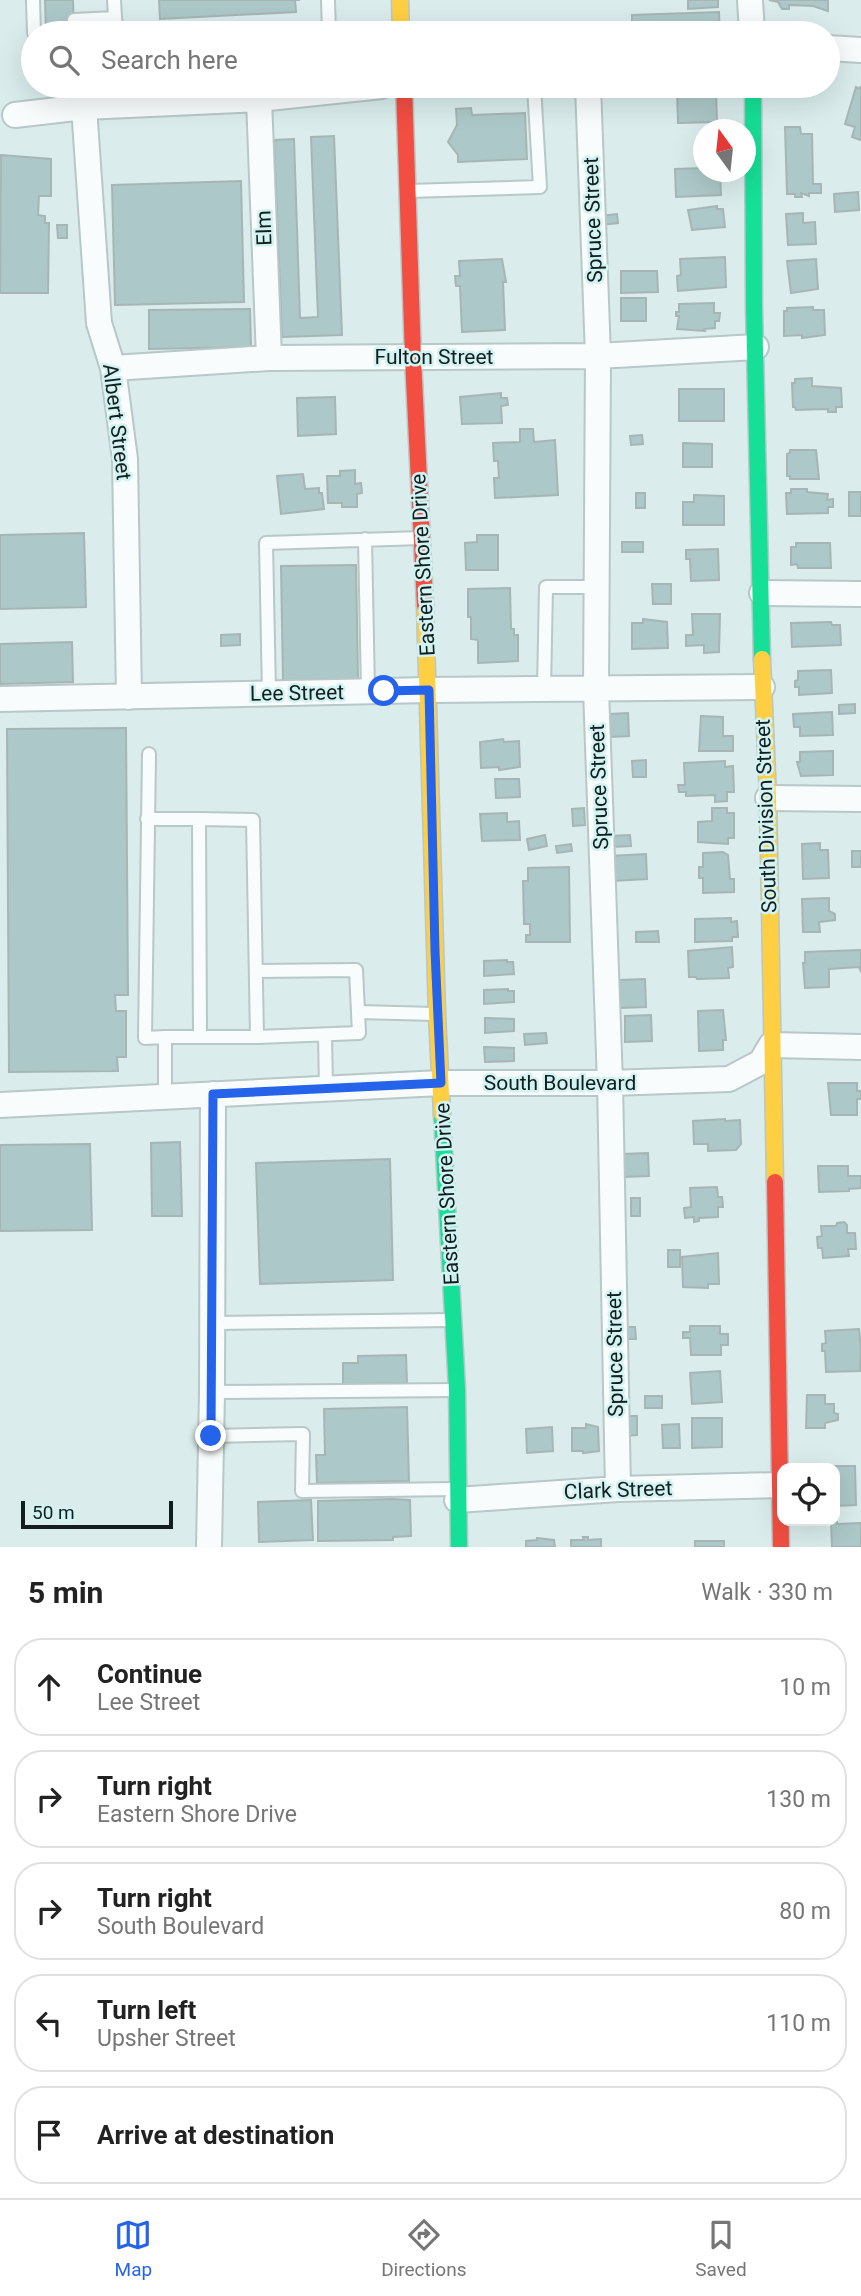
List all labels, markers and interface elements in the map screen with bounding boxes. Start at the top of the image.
search box [21,21,840,98]
icon: search [45,41,83,79]
text: Search here [101,45,238,75]
north arrow [693,119,756,182]
street label: Spruce Street [579,157,607,283]
street label: Elm [251,210,277,246]
street label: Fulton Street [375,345,494,369]
street label: Albert Street [98,363,136,482]
street label: Eastern Shore Drive [406,473,440,657]
route start [368,675,399,706]
street label: Lee Street [250,680,344,706]
street label: South Division Street [751,719,781,913]
street label: Spruce Street [585,724,613,850]
street label: South Boulevard [484,1071,636,1095]
street label: Eastern Shore Drive [430,1102,464,1286]
street label: Spruce Street [602,1291,628,1417]
route end [195,1420,226,1451]
map controls [777,1463,840,1526]
button: locate [777,1463,840,1526]
street label: Clark Street [563,1476,673,1504]
scale bar [21,1498,173,1530]
text: 50 m [32,1501,75,1524]
text: 5 min [28,1575,103,1610]
text: Walk · 330 m [701,1579,833,1606]
text: Continue [97,1659,202,1689]
icon: ahead [30,1668,68,1706]
text: 10 m [779,1674,831,1701]
text: Lee Street [97,1689,200,1716]
text: Turn right [97,1771,212,1801]
icon: right [30,1780,68,1818]
text: 130 m [766,1786,831,1813]
text: Eastern Shore Drive [97,1801,297,1828]
text: Turn right [97,1883,212,1913]
icon: right [30,1892,68,1930]
text: 80 m [779,1898,831,1925]
text: South Boulevard [97,1913,264,1940]
text: Turn left [97,1995,196,2025]
icon: left [30,2004,68,2042]
text: 110 m [766,2010,831,2037]
text: Upsher Street [97,2025,236,2052]
icon: arrive [30,2116,68,2154]
text: Arrive at destination [97,2120,334,2150]
tab: Map [114,2216,152,2281]
tab: Directions [381,2216,466,2281]
tab: Saved [695,2216,747,2281]

